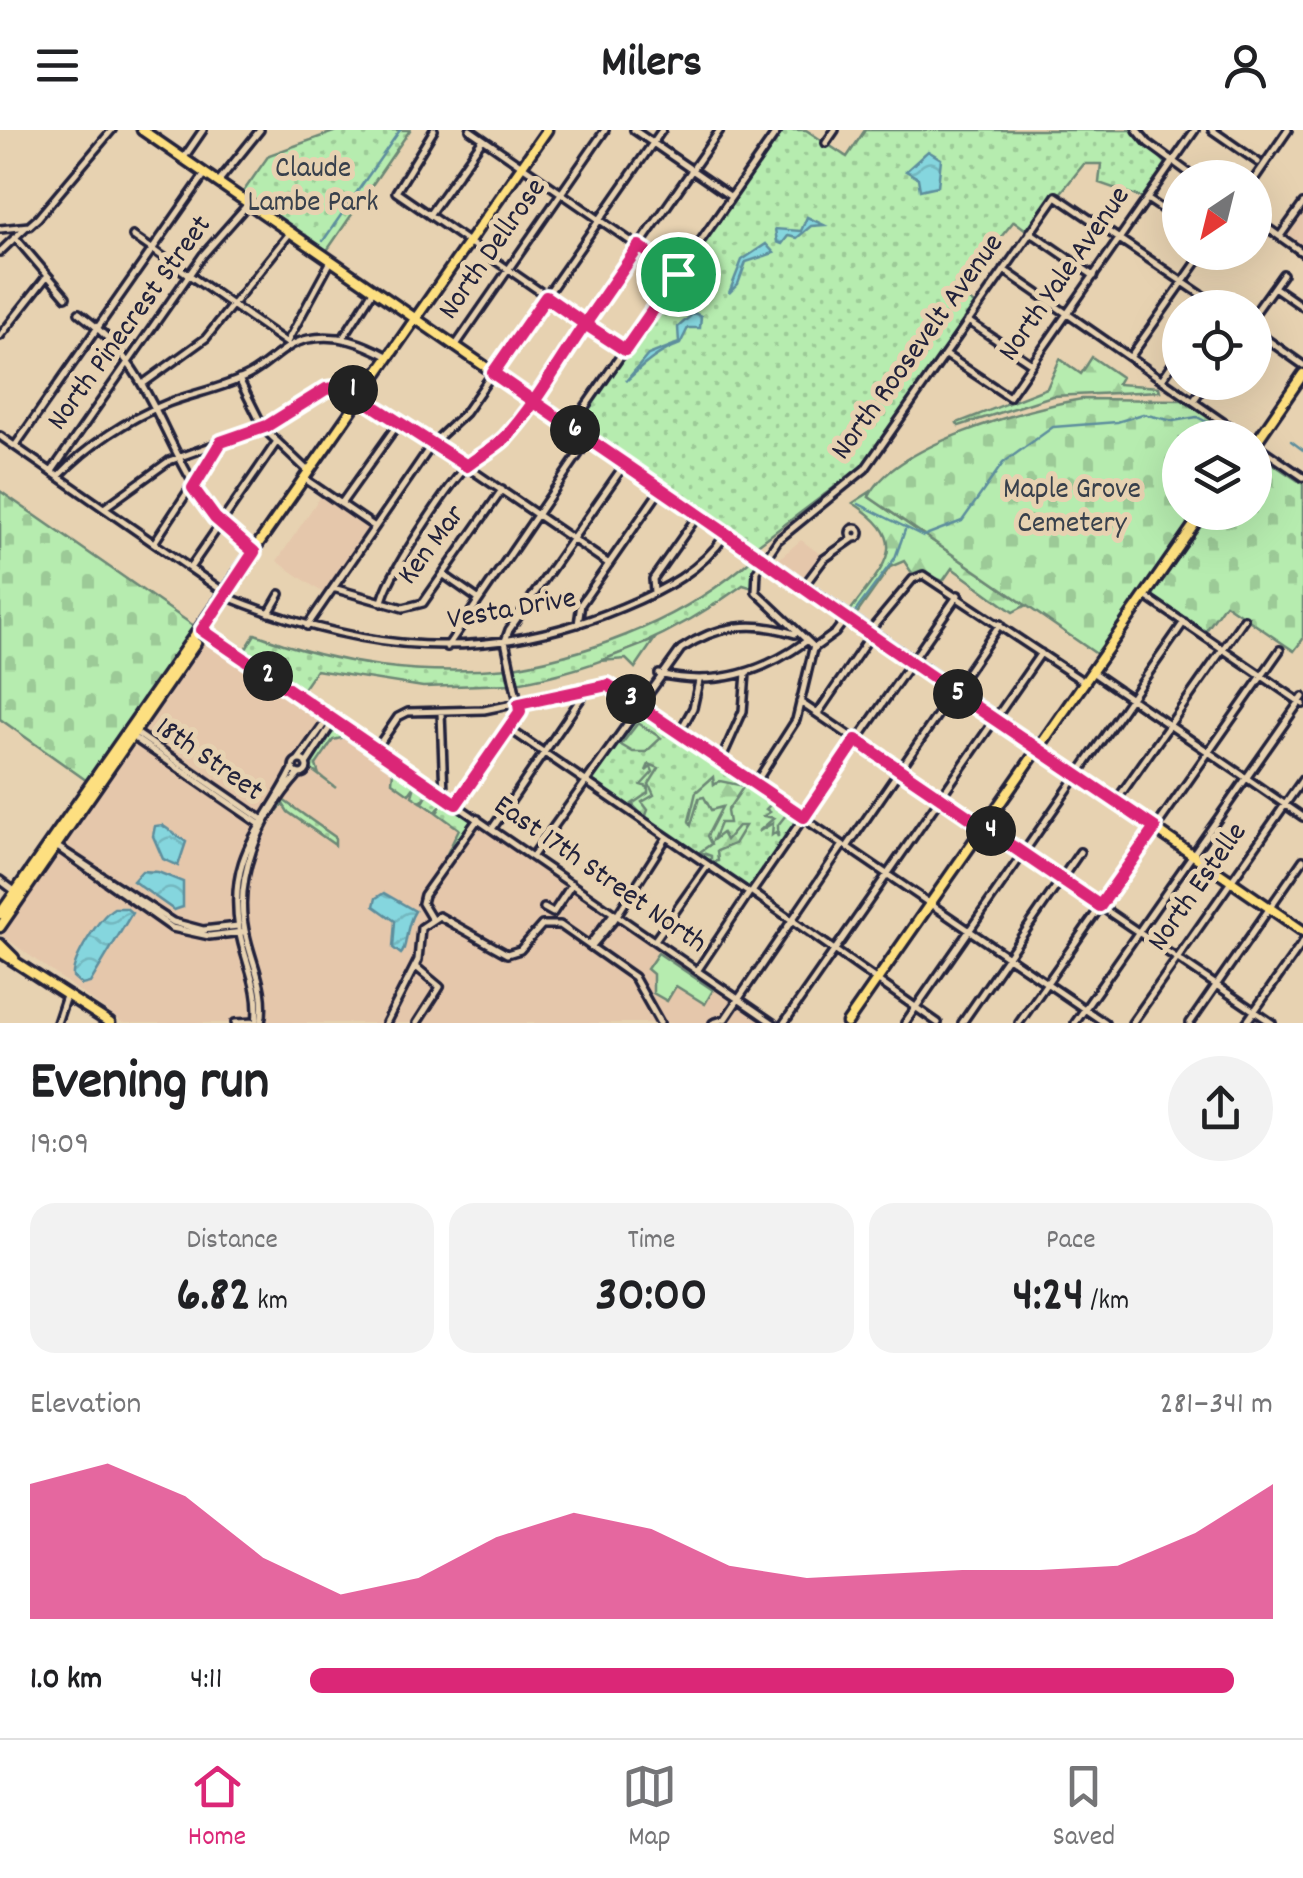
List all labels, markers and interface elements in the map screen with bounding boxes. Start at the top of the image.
text: Milers [601,33,702,97]
icon: menu [30,38,85,93]
icon: person [1218,38,1273,93]
park label: Claude Lambe Park [247,149,379,226]
north arrow [1162,160,1272,270]
map controls [1162,160,1272,530]
street label: North Dellrose [429,170,559,330]
street label: North Yale Avenue [990,179,1142,371]
street label: North Pinecrest Street [38,207,224,441]
street label: North Roosevelt Avenue [822,226,1016,470]
pin [636,232,721,317]
icon: arrive [651,247,706,302]
button: locate [1162,290,1272,400]
pin: 1 [328,365,378,415]
text: 1 [350,370,356,410]
pin: 6 [550,405,600,455]
text: 6 [568,410,582,450]
button: layers [1162,420,1272,530]
park label: Maple Grove Cemetery [1003,470,1141,547]
street label: Ken Mar [389,497,477,595]
street label: Vesta Drive [444,579,580,643]
pin: 2 [243,651,293,701]
text: 2 [262,656,274,696]
pin: 5 [933,669,983,719]
pin: 3 [606,674,656,724]
text: 5 [952,674,964,714]
text: 3 [625,679,637,719]
street label: 18th Street [145,708,271,814]
street label: East 17th Street North [483,786,715,966]
pin: 4 [966,806,1016,856]
text: 4 [985,811,997,851]
street label: North Estelle [1139,815,1259,961]
text: Evening run [30,1046,269,1125]
button: share [1168,1056,1273,1161]
text: 19:09 [30,1123,89,1169]
text: Distance [186,1222,278,1262]
text: Time [628,1222,675,1262]
text: Pace [1046,1222,1096,1262]
text: 6.82 [176,1262,251,1334]
text: 30:00 [595,1262,708,1334]
text: 4:24 [1012,1262,1084,1334]
text: km [251,1283,288,1323]
text: /km [1084,1283,1129,1323]
text: Elevation [30,1383,141,1429]
text: 281–341 m [1159,1383,1273,1429]
text: 1.0 km [30,1658,102,1704]
text: 4:11 [190,1658,223,1704]
tab: Home [188,1759,246,1859]
tab: Map [622,1759,677,1859]
tab: Saved [1053,1759,1115,1859]

